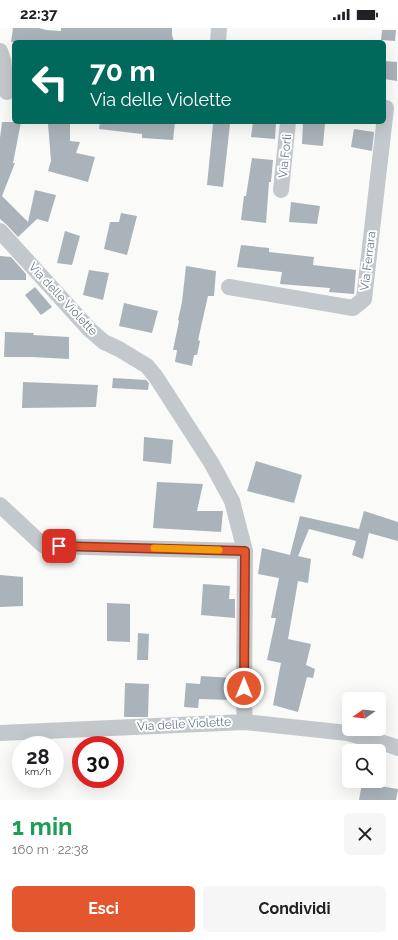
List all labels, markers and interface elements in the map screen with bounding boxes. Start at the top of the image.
text: 22:37 [20,5,57,23]
text: 70 m [90,55,156,88]
icon: left [24,56,76,108]
text: Via delle Violette [90,89,231,110]
street label: Via Forlì [276,133,294,179]
street label: Via Ferrara [357,230,379,292]
street label: Via delle Violette [26,260,100,338]
pin [42,529,76,563]
icon: arrive [48,535,70,557]
position arrow [223,667,265,709]
north arrow [342,692,386,736]
map controls [342,692,386,788]
street label: Via delle Violette [137,715,231,733]
speed limit sign: 30 [72,736,124,788]
button: search [342,744,386,788]
text: 28 [26,745,50,769]
text: km/h [25,766,51,777]
text: 1 min [12,812,73,841]
button: close [344,813,386,855]
text: 160 m · 22:38 [12,842,88,857]
button: Esci [12,886,195,932]
button: Condividi [203,886,386,932]

